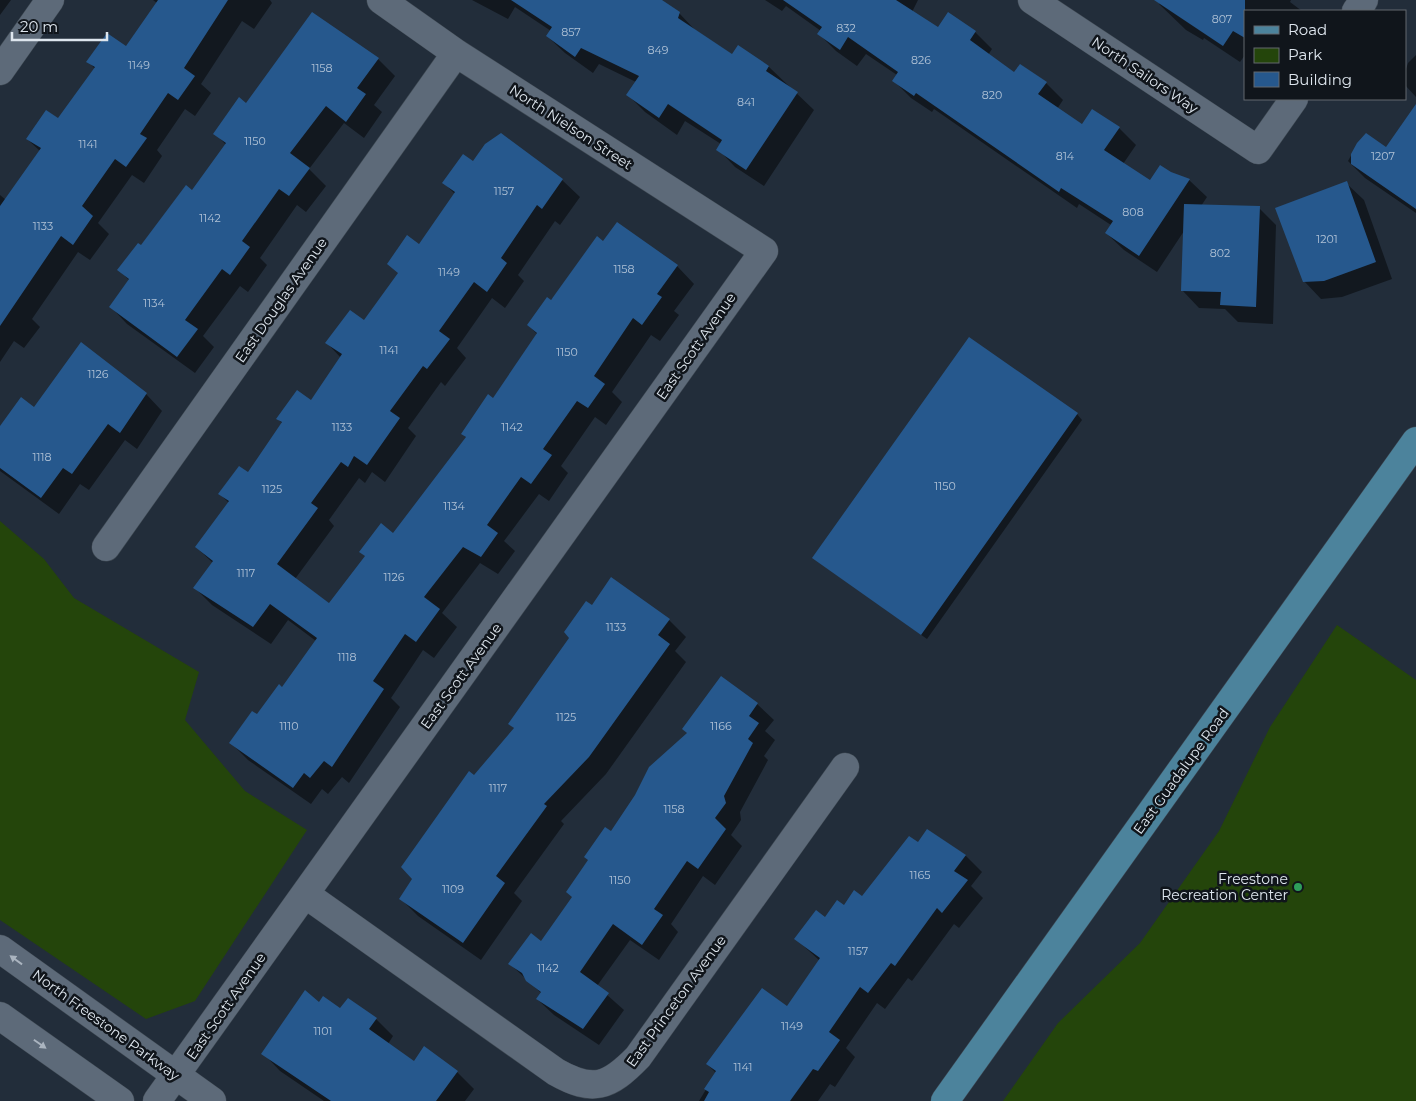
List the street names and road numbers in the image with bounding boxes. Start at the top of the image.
street label: North Sailors Way [1088,33,1202,117]
street label: North Nielson Street [506,80,636,174]
street label: East Douglas Avenue [231,234,331,366]
street label: East Scott Avenue [652,289,740,403]
street label: East Scott Avenue [417,620,505,732]
street label: East Guadalupe Road [1129,704,1233,838]
street label: East Princeton Avenue [622,932,730,1070]
street label: East Scott Avenue [182,949,270,1063]
street label: North Freestone Parkway [29,965,183,1085]

